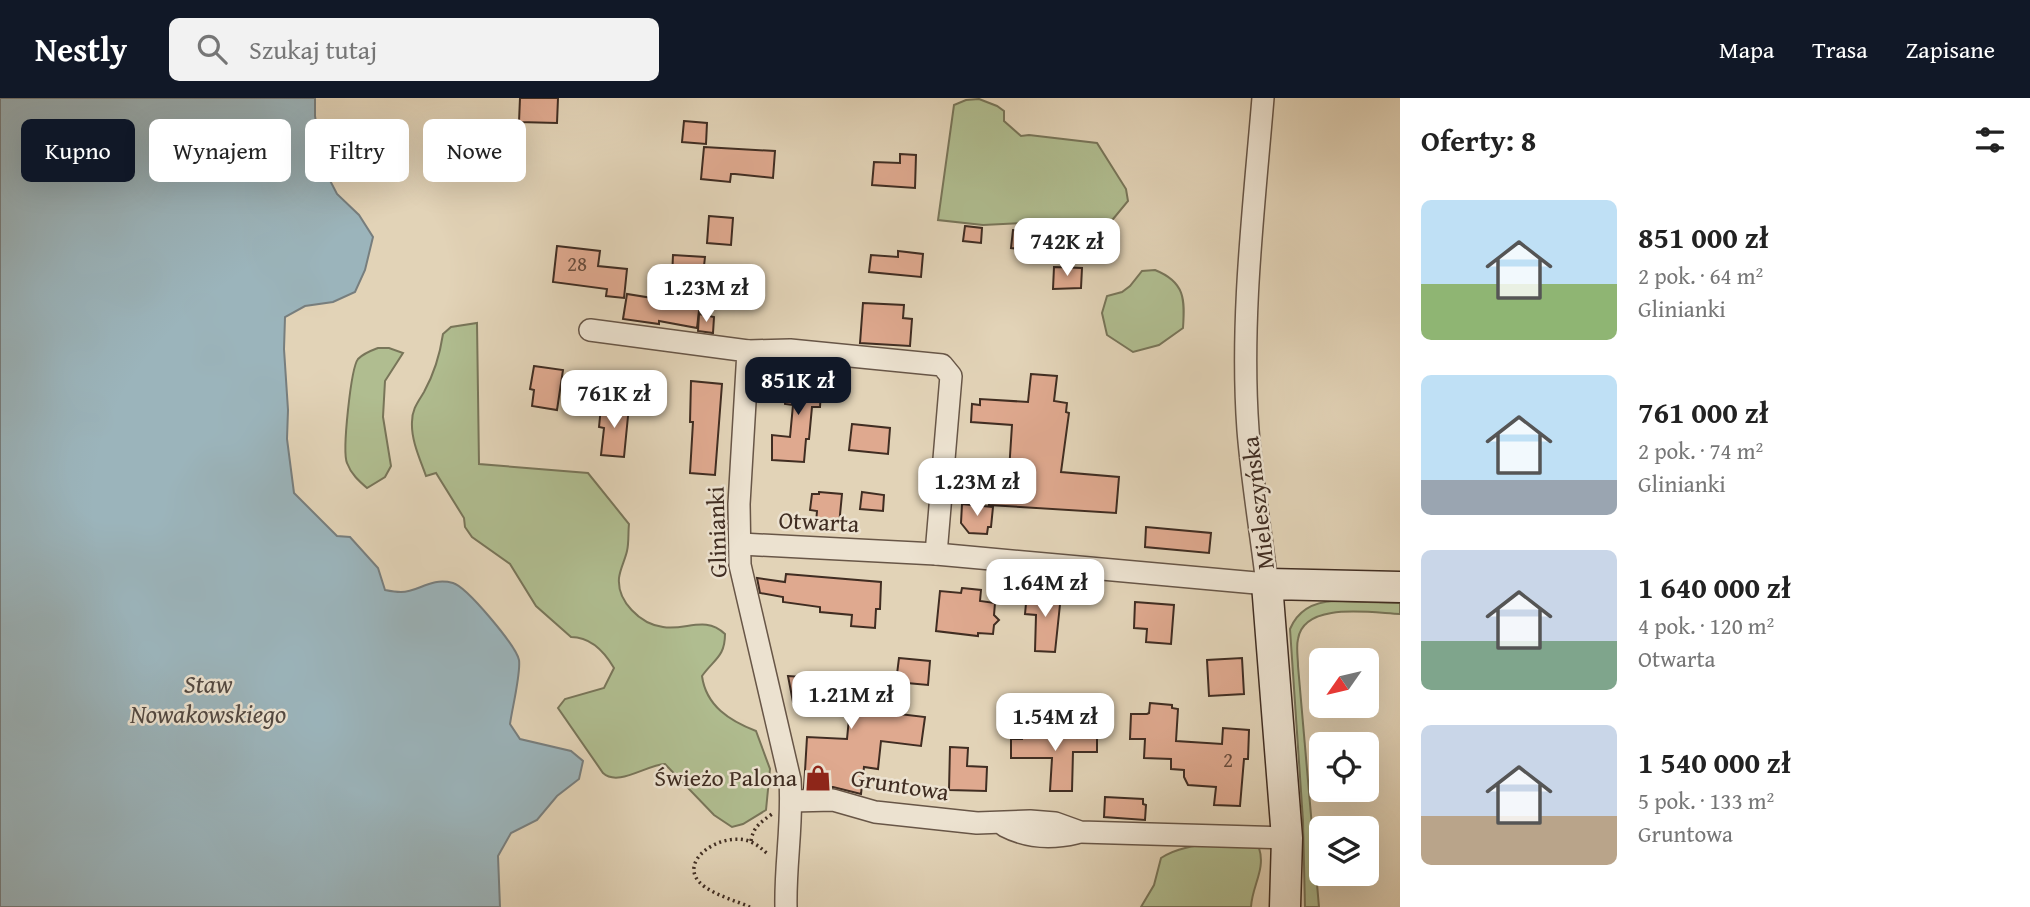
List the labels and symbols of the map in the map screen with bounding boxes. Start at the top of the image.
pin: 742K zł [1002,218,1132,278]
house number: 28 [567,248,587,279]
pin: 1.23M zł [634,264,778,324]
pin: 851K zł [733,358,863,417]
pin: 761K zł [549,370,679,430]
street label: Mieleszyńska [1232,434,1283,572]
pin: 1.23M zł [905,458,1049,518]
street label: Glinianki [697,485,736,578]
street label: Otwarta [778,502,861,541]
pin: 1.64M zł [973,560,1117,619]
north arrow [1309,648,1379,718]
water label: Staw Nowakowskiego [129,664,286,733]
pin: 1.21M zł [779,672,923,731]
pin: 1.54M zł [983,694,1127,753]
house number: 2 [1223,744,1233,775]
street label: Gruntowa [849,759,952,810]
place label: Świeżo Palona [654,760,798,795]
shop icon: Świeżo Palona [803,763,833,793]

